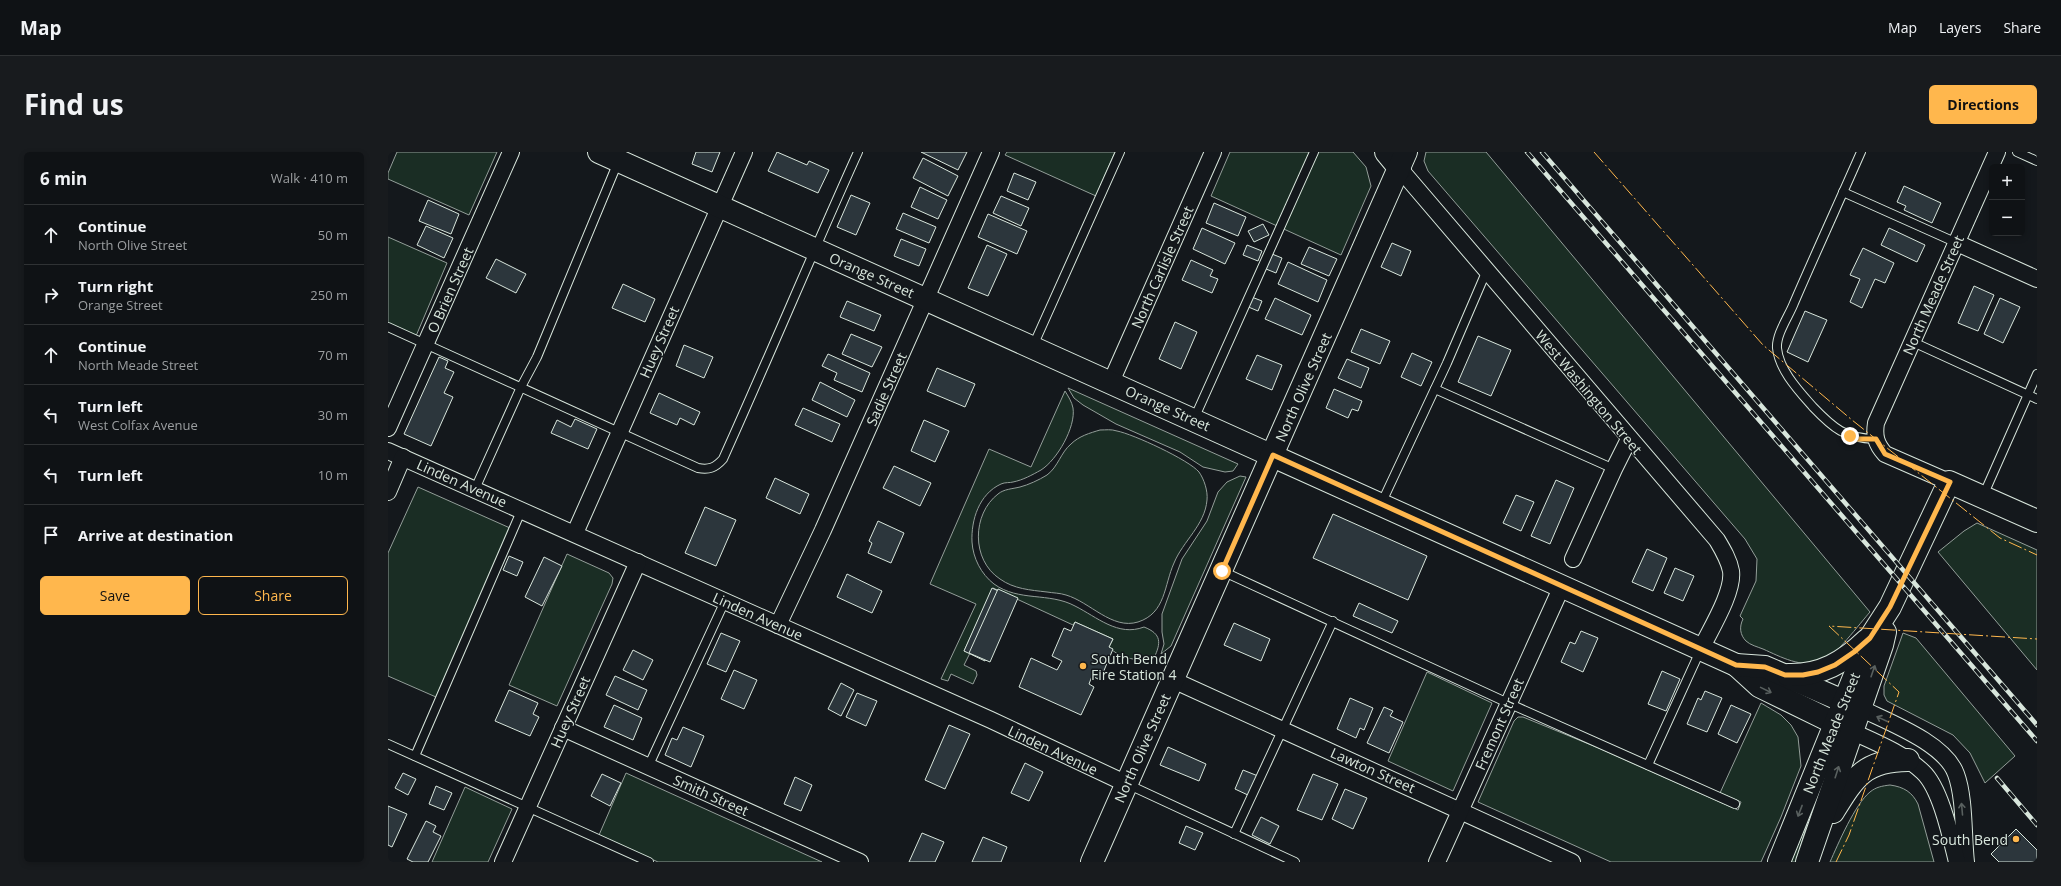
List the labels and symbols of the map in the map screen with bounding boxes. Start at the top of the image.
street label: North Carlisle Street [1126,203,1198,331]
street label: North Meade Street [1898,232,1968,358]
street label: O Brien Street [423,244,477,336]
street label: Orange Street [826,248,918,302]
street label: Huey Street [635,303,683,381]
street label: West Washington Street [1531,326,1647,458]
street label: North Olive Street [1270,329,1336,445]
street label: Sadie Street [861,349,911,429]
street label: Orange Street [1122,381,1214,435]
route end [1841,427,1859,445]
street label: Linden Avenue [414,455,510,511]
route start [1213,562,1231,580]
street label: Linden Avenue [710,588,806,644]
place label: South Bend Fire Station 4 [1091,649,1177,684]
marker: South Bend Fire Station 4 [1078,661,1088,671]
one-way arrow [1870,665,1877,678]
street label: North Meade Street [1798,669,1864,796]
street label: Huey Street [546,673,594,751]
street label: Fremont Street [1470,675,1528,773]
one-way arrow [1760,687,1772,694]
street label: North Olive Street [1109,690,1175,806]
one-way arrow [1877,715,1889,722]
street label: Linden Avenue [1005,721,1101,779]
street label: Lawton Street [1328,743,1418,797]
one-way arrow [1834,766,1841,779]
street label: Smith Street [670,770,752,820]
one-way arrow [1958,803,1965,816]
one-way arrow [1795,805,1803,817]
place label: South Bend [1932,830,2008,849]
marker: South Bend [2011,834,2021,844]

